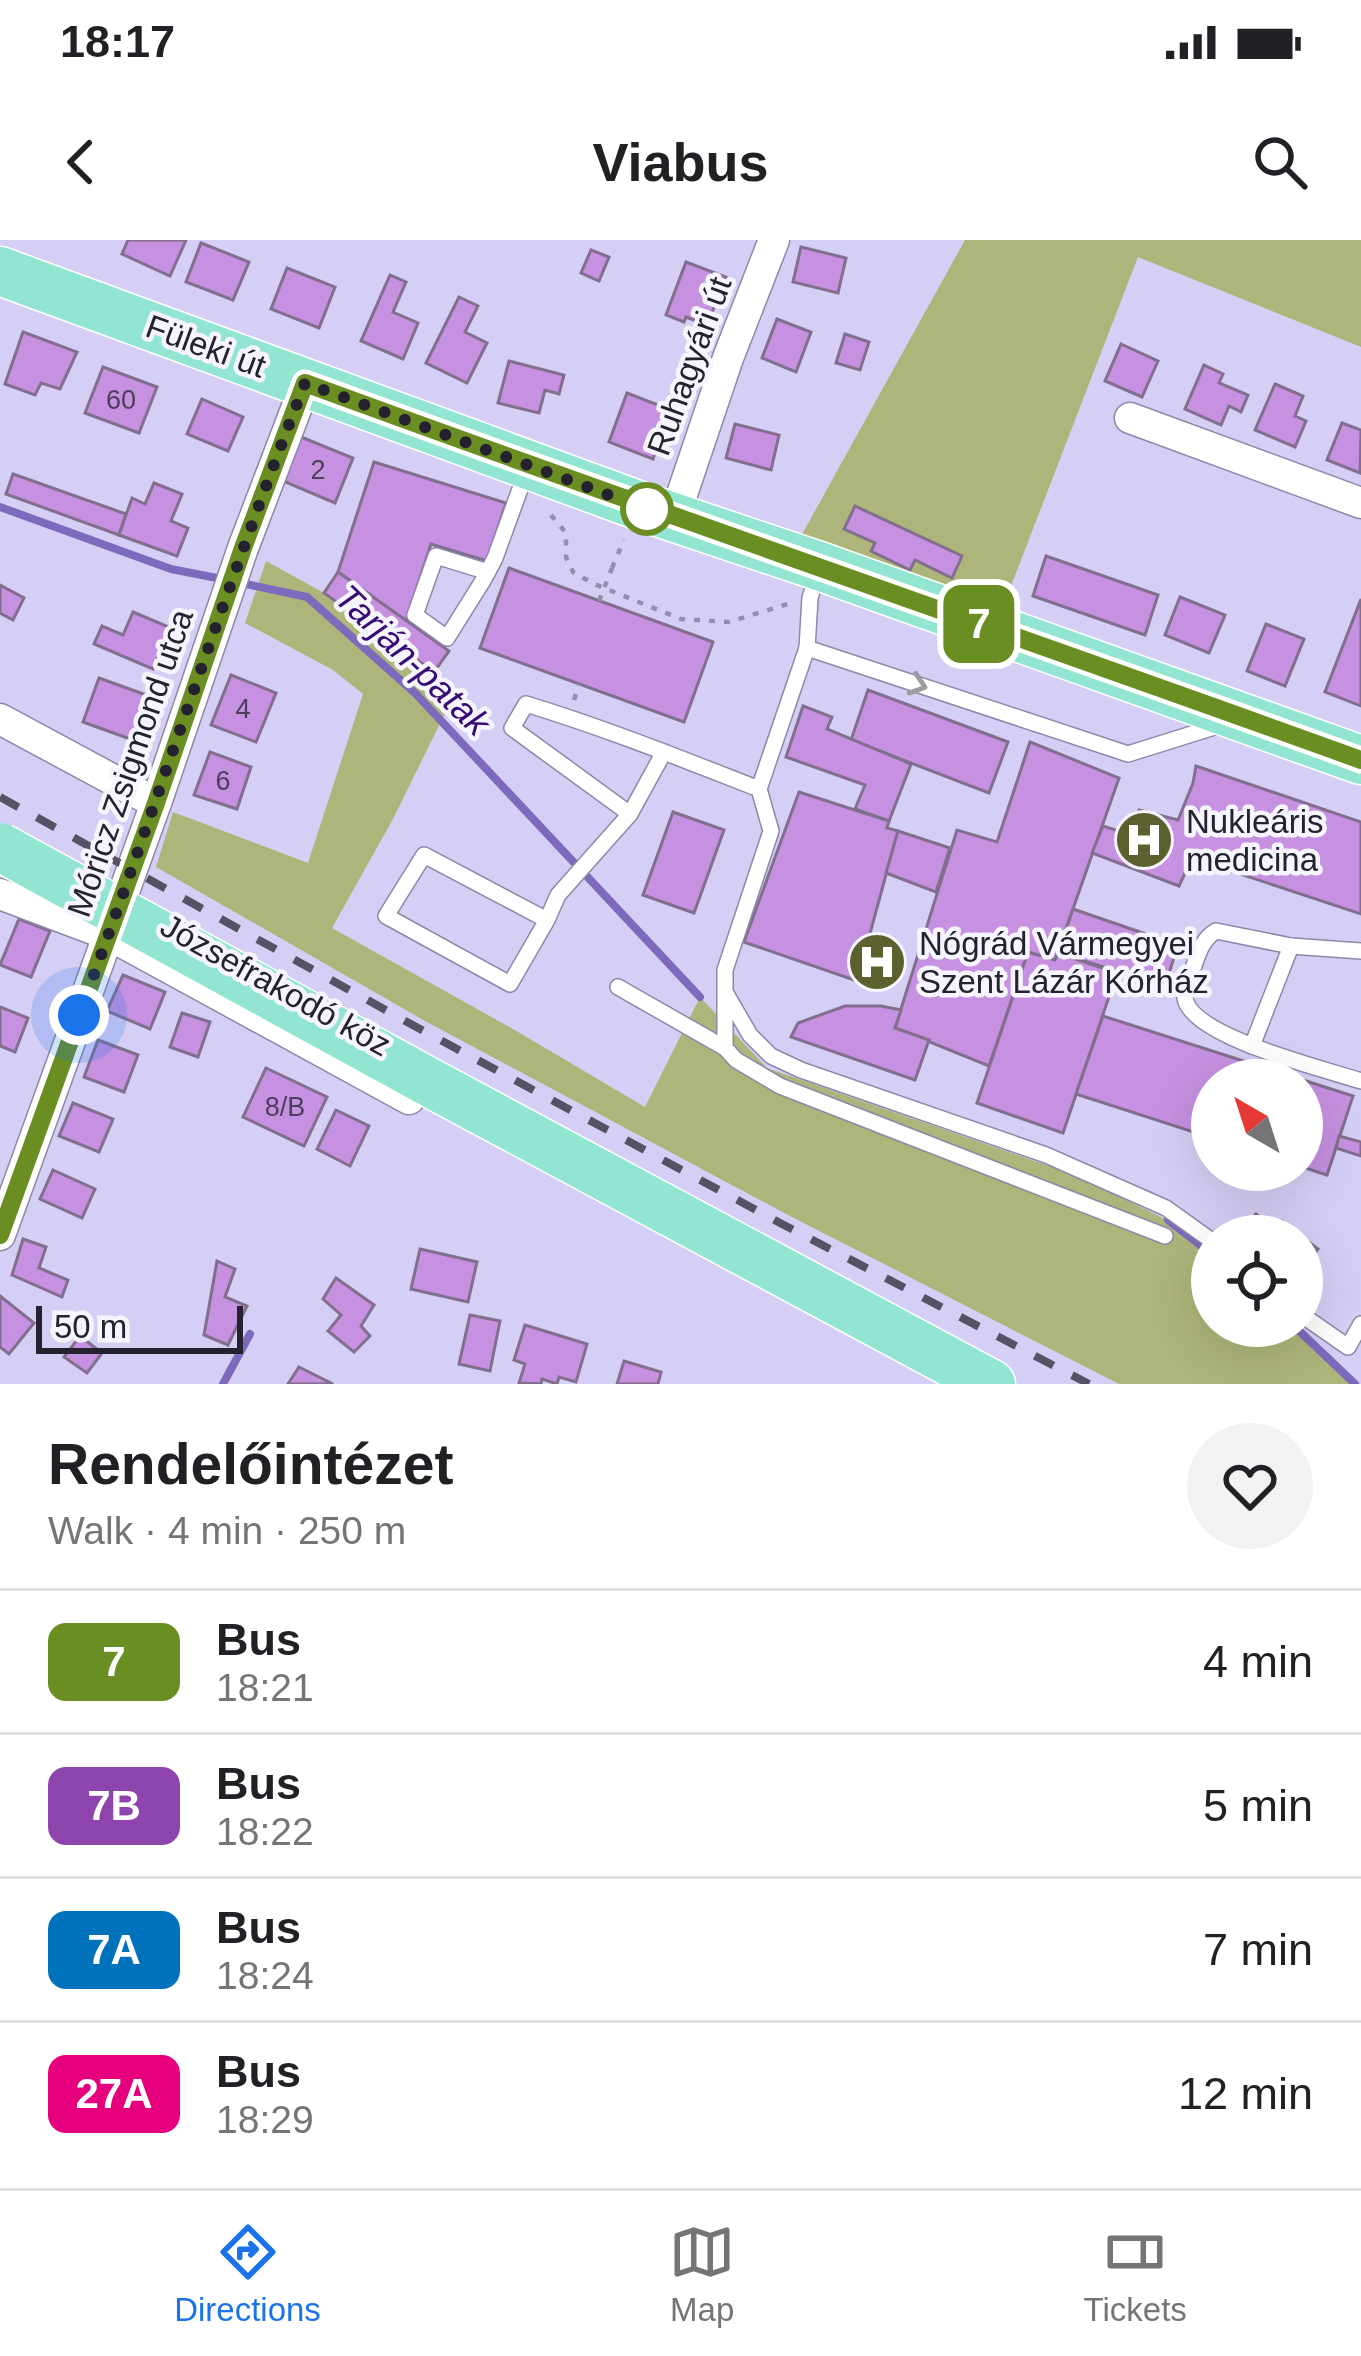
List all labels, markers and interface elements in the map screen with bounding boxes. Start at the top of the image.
text: 18:17 [60,16,175,67]
icon: back [48,129,114,195]
icon: search [1247,129,1313,195]
text: Viabus [592,132,769,192]
street label: Ruhagyári út [640,272,738,460]
street label: Füleki út [141,307,271,385]
house number: 60 [106,385,136,415]
house number: 2 [310,455,326,485]
unlabelled marker [622,484,672,534]
water label: Tarján-patak [327,576,500,745]
line badge: 7 [940,585,1018,663]
text: 7 [967,600,991,647]
street label: Móricz Zsigmond utca [60,604,200,922]
one-way arrow [907,670,928,695]
house number: 4 [235,694,251,724]
house number: 6 [215,766,231,796]
place label: Nukleáris medicina [1186,803,1324,878]
hospital icon: Nukleáris medicina [1113,809,1175,871]
street label: Józsefrakodó köz [155,907,397,1063]
place label: Nógrád Vármegyei Szent Lázár Kórház [919,925,1209,1000]
hospital icon: Nógrád Vármegyei Szent Lázár Kórház [846,931,908,993]
your location [49,985,109,1045]
north arrow [1191,1059,1323,1191]
map controls [1191,1059,1323,1347]
house number: 8/B [265,1092,305,1122]
button: locate [1191,1215,1323,1347]
scale bar [36,1300,243,1353]
text: 50 m [54,1308,127,1345]
button: heart [1187,1423,1313,1549]
text: Rendelőintézet [48,1432,453,1496]
text: Walk · 4 min · 250 m [48,1509,406,1552]
text: Bus [216,1614,301,1665]
text: 4 min [1203,1636,1313,1687]
text: 7 [102,1638,126,1685]
text: 18:21 [216,1666,314,1709]
text: Bus [216,1758,301,1809]
text: 5 min [1203,1780,1313,1831]
text: 7B [87,1782,141,1829]
text: 18:22 [216,1810,314,1853]
text: Bus [216,1902,301,1953]
text: 7 min [1203,1924,1313,1975]
text: 7A [87,1926,141,1973]
text: 18:24 [216,1954,314,1997]
text: Bus [216,2046,301,2097]
text: 12 min [1178,2068,1313,2119]
text: 27A [75,2070,153,2117]
text: 18:29 [216,2098,314,2141]
tab: Directions [174,2219,321,2329]
tab: Map [669,2219,735,2329]
tab: Tickets [1084,2219,1187,2329]

